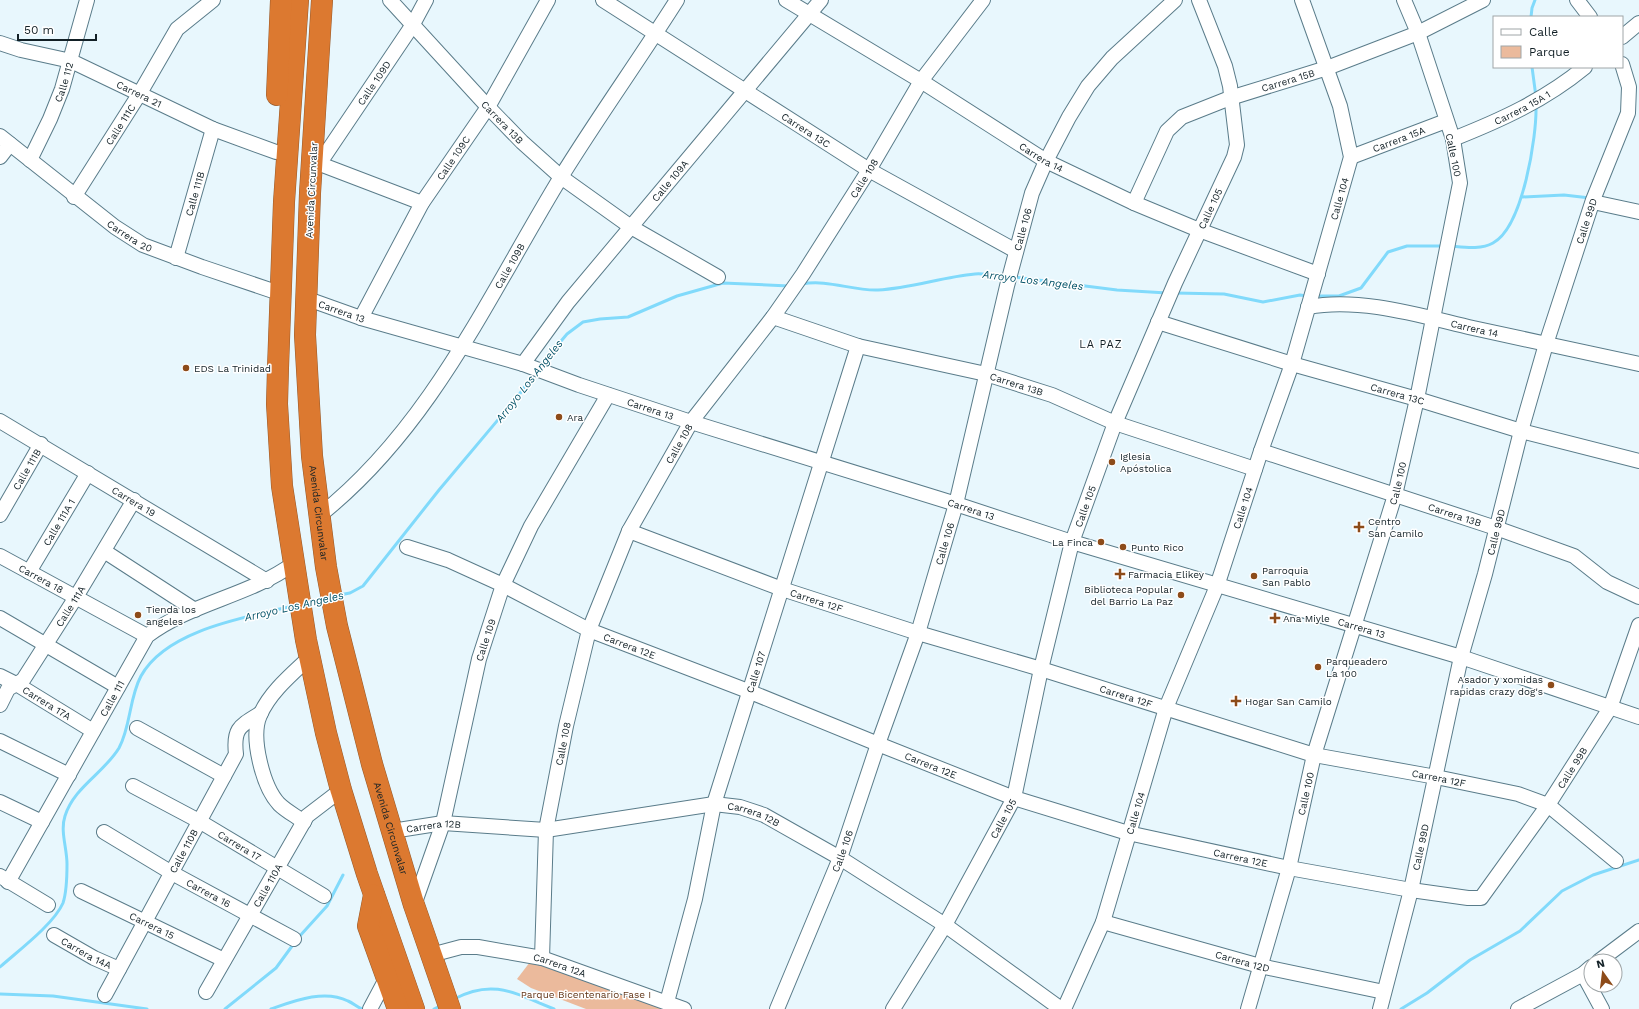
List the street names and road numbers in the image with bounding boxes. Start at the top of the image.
street label: Calle 109D [355,59,393,107]
street label: Calle 112 [52,61,75,104]
street label: Carrera 15B [1260,67,1316,94]
street label: Carrera 21 [115,79,163,110]
street label: Carrera 15A 1 [1492,88,1552,127]
street label: Carrera 13B [479,99,525,146]
street label: Calle 111C [103,102,138,147]
street label: Carrera 13C [779,111,832,150]
street label: Carrera 15A [1371,124,1427,154]
street label: Calle 100 [1444,132,1463,178]
street label: Calle 109C [435,134,472,182]
street label: Carrera 14 [1017,140,1065,174]
street label: Avenida Circunvalar [303,142,320,238]
street label: Calle 108 [848,157,880,200]
street label: Calle 109A [650,158,691,204]
street label: Calle 111B [183,170,207,217]
street label: Calle 104 [1328,176,1351,221]
street label: Calle 105 [1196,186,1225,231]
street label: Calle 99D [1574,197,1599,245]
street label: Calle 106 [1012,207,1034,252]
street label: Carrera 20 [105,218,154,254]
street label: Calle 109B [492,241,527,291]
street label: Carrera 13 [317,298,366,325]
street label: Carrera 14 [1449,318,1499,339]
street label: Carrera 13B [989,371,1044,398]
street label: Carrera 13C [1369,381,1426,407]
street label: Carrera 13 [626,396,675,422]
street label: Calle 108 [663,422,695,466]
street label: Calle 111B [11,447,43,492]
street label: Calle 100 [1387,461,1408,506]
street label: Avenida Circunvalar [307,465,330,561]
street label: Carrera 19 [110,484,157,519]
street label: Calle 105 [1073,484,1098,529]
street label: Calle 104 [1231,485,1255,530]
street label: Calle 111A 1 [41,497,77,548]
street label: Carrera 13 [946,497,996,522]
street label: Carrera 13B [1427,501,1483,529]
street label: Calle 99D [1485,508,1507,556]
street label: Calle 106 [933,521,956,566]
street label: Carrera 18 [17,562,65,595]
street label: Calle 111A [54,584,88,629]
street label: Carrera 12F [789,587,844,614]
street label: Carrera 13 [1336,616,1386,640]
street label: Calle 109 [474,617,498,663]
street label: Carrera 12E [602,631,657,661]
street label: Calle 107 [744,650,768,694]
street label: Calle 111 [98,679,127,718]
street label: Carrera 12F [1098,683,1154,710]
street label: Carrera 17A [20,684,73,722]
street label: Calle 108 [554,721,573,766]
street label: Calle 99B [1555,745,1590,791]
street label: Carrera 12E [903,750,958,781]
street label: Carrera 12F [1411,768,1467,789]
street label: Calle 100 [1296,771,1316,816]
street label: Avenida Circunvalar [372,781,410,876]
street label: Calle 104 [1124,790,1147,836]
street label: Calle 105 [988,797,1019,841]
street label: Carrera 12B [727,801,782,829]
street label: Carrera 12B [405,818,461,835]
street label: Calle 99D [1410,823,1431,871]
street label: Calle 110B [167,827,200,875]
street label: Carrera 17 [216,829,263,863]
street label: Calle 106 [830,829,855,874]
street label: Carrera 12E [1212,847,1269,869]
street label: Calle 110A [251,862,285,909]
street label: Carrera 16 [184,877,232,910]
street label: Carrera 15 [128,910,176,941]
street label: Carrera 14A [59,935,113,971]
street label: Carrera 12D [1214,949,1271,974]
street label: Carrera 12A [532,952,588,980]

